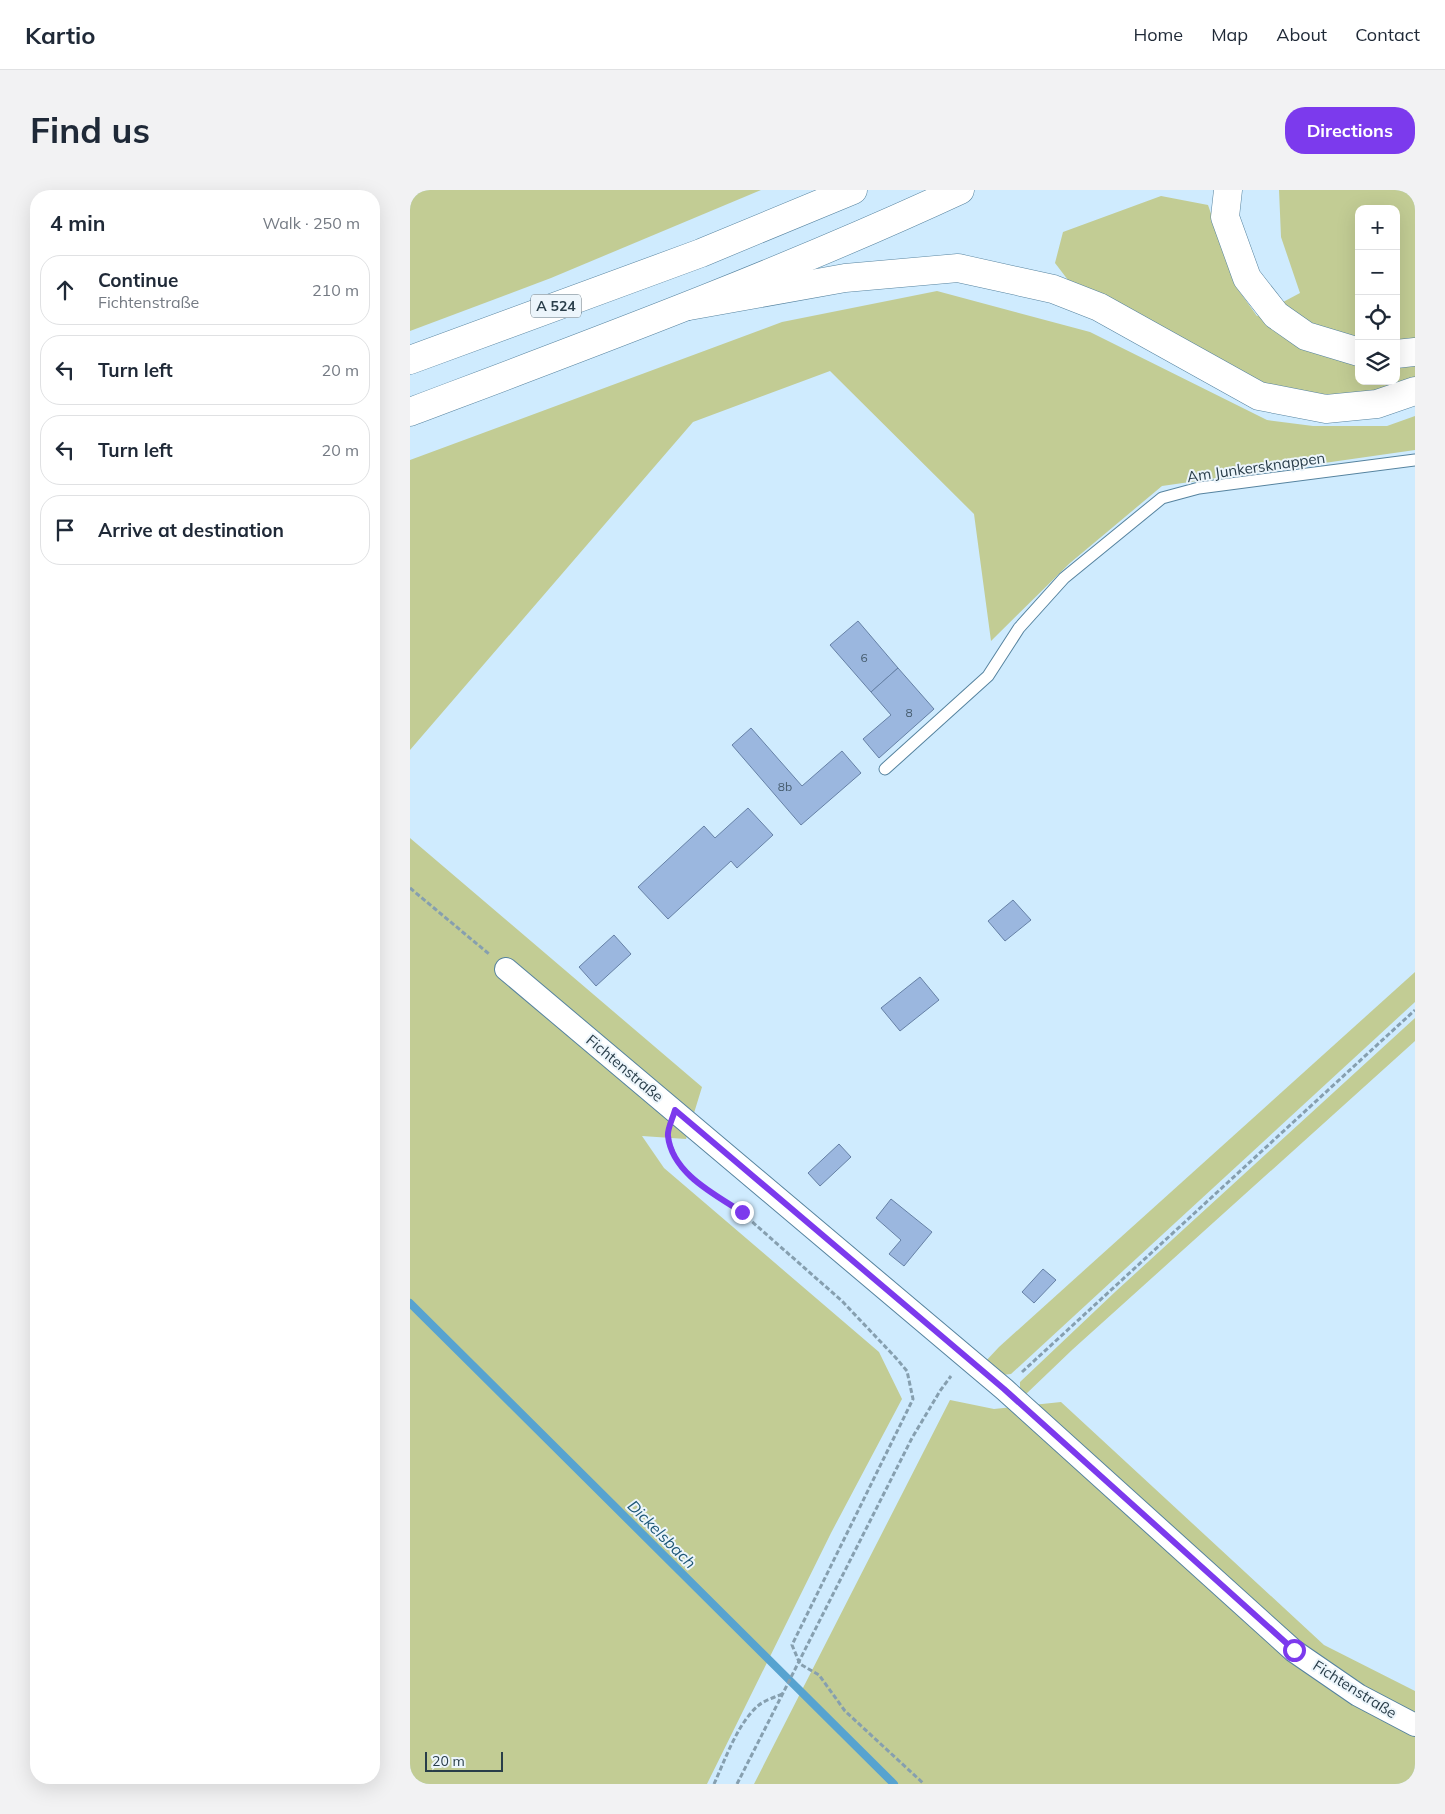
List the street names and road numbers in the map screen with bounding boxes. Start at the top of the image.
road number: A 524 [531,294,581,318]
street label: Am Junkersknappen [1186,448,1326,486]
street label: Fichtenstraße [583,1030,667,1106]
street label: Fichtenstraße [1310,1656,1400,1722]

